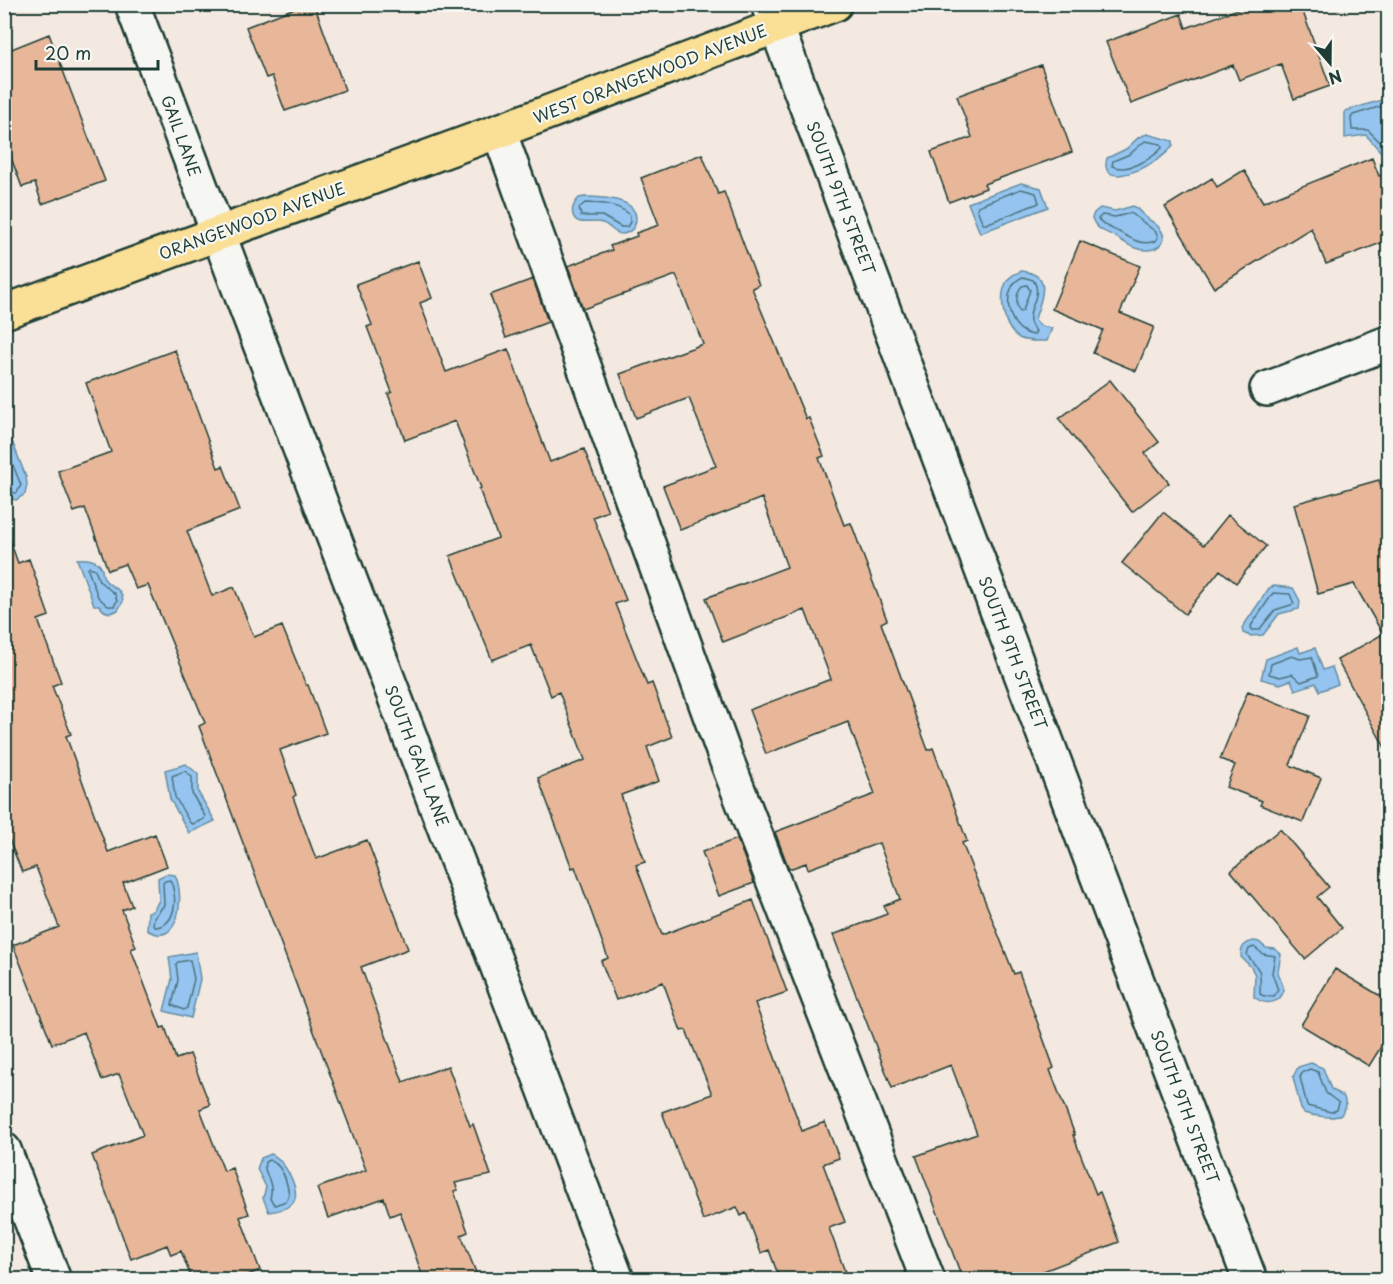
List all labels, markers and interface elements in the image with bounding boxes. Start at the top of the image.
street label: WEST ORANGEWOOD AVENUE [529,17,770,129]
scale bar [36,33,158,71]
north arrow [1300,33,1360,93]
text: 20 m [45,39,91,66]
text: N [1325,65,1346,91]
street label: GAIL LANE [156,92,208,180]
street label: SOUTH 9TH STREET [802,118,882,278]
street label: ORANGEWOOD AVENUE [155,175,348,265]
street label: SOUTH 9TH STREET [974,573,1054,733]
street label: SOUTH GAIL LANE [380,682,456,830]
street label: SOUTH 9TH STREET [1146,1027,1226,1187]

